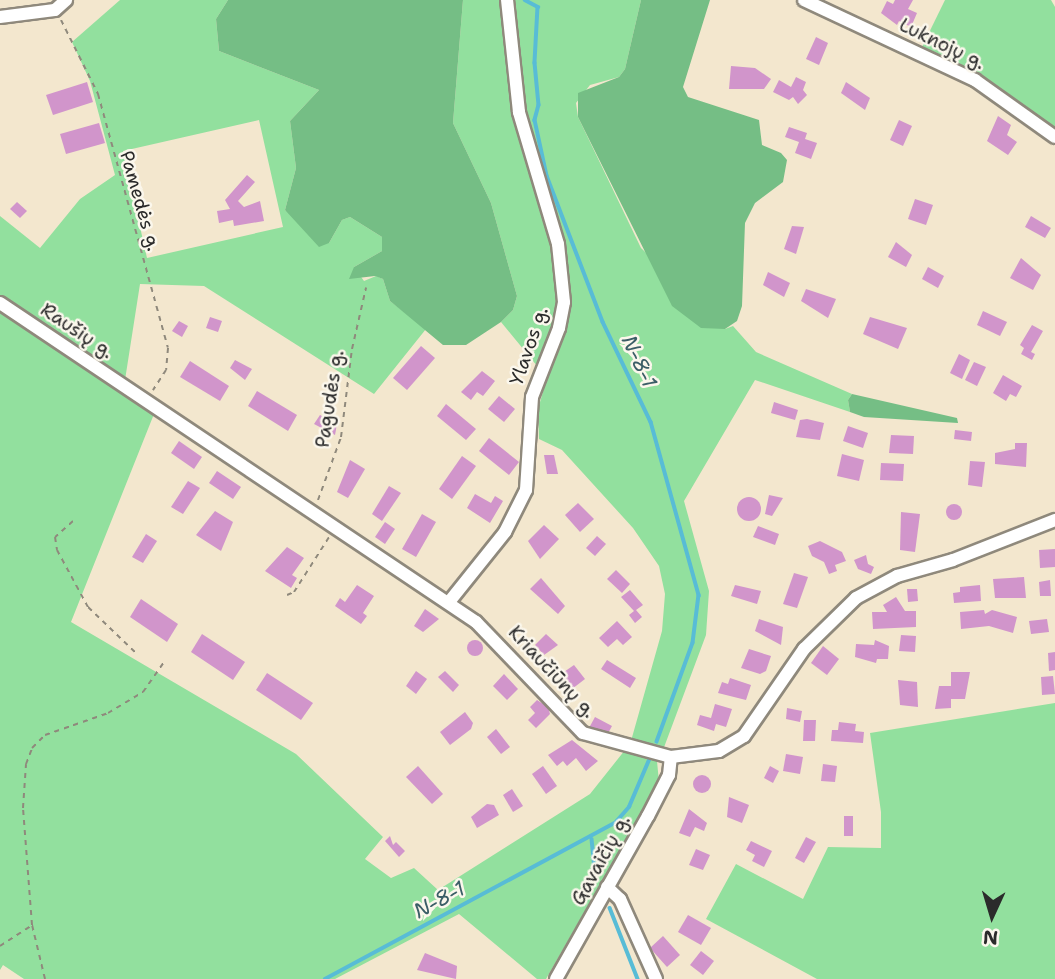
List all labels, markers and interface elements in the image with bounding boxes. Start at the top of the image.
street label: Luknojų g. [895,13,989,75]
street label: Pamedės g. [115,148,165,254]
street label: Raušių g. [36,298,118,364]
street label: Ylavos g. [505,304,553,388]
water label: N-8-1 [616,331,662,391]
street label: Pagudės g. [311,349,349,449]
street label: Kriaučiūnų g. [504,621,600,723]
street label: Gavaičių g. [567,811,635,909]
water label: N-8-1 [409,876,469,924]
north arrow [957,881,1027,951]
text: N [982,924,999,950]

